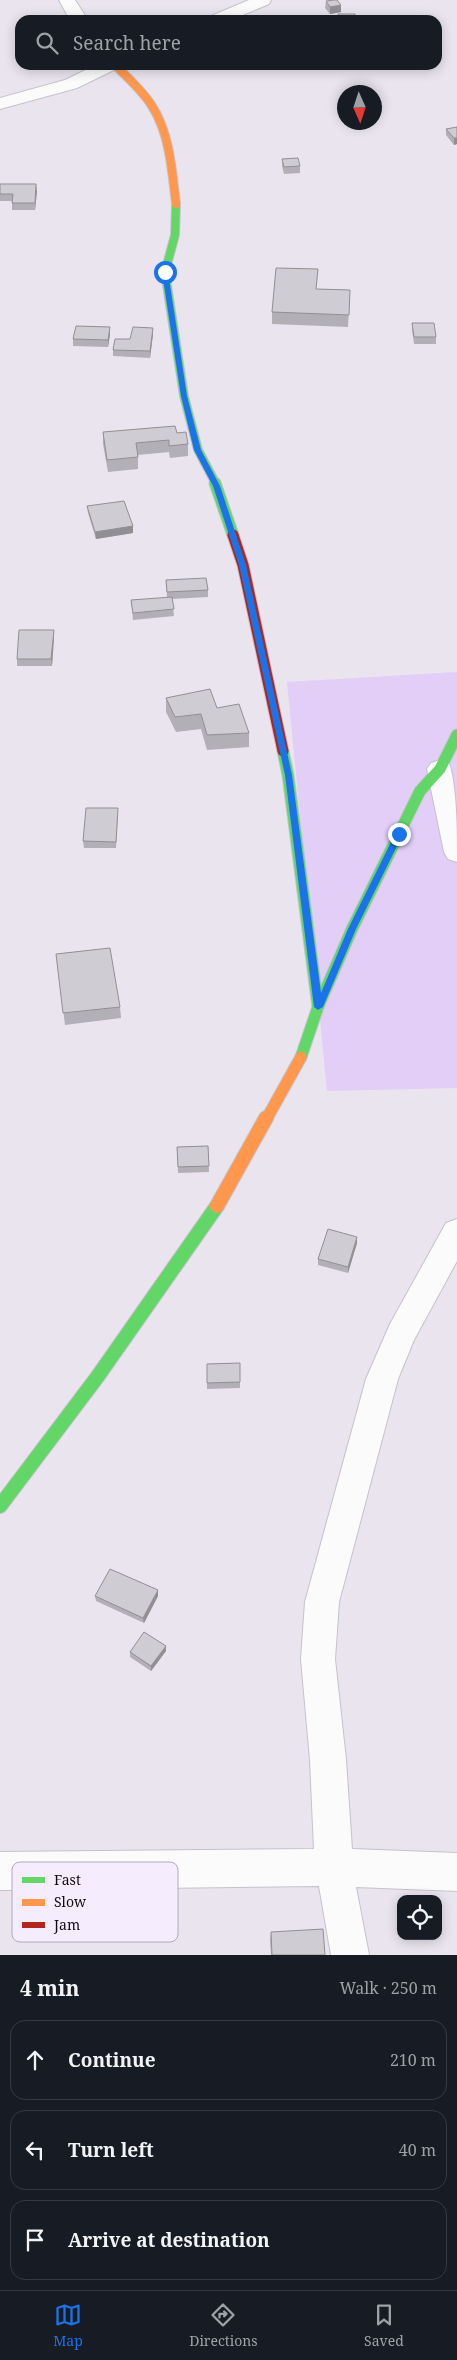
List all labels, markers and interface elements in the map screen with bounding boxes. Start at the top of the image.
search box [15,15,442,70]
icon: search [33,29,61,57]
text: Search here [73,30,181,56]
north arrow [337,85,382,130]
route start [154,261,177,284]
route end [388,823,411,846]
legend [12,1862,178,1942]
text: Fast [54,1870,81,1889]
text: Slow [54,1892,87,1911]
map controls [397,1895,442,1940]
button: locate [397,1895,442,1940]
text: Jam [53,1915,80,1934]
text: 4 min [20,1974,79,2002]
text: Walk · 250 m [340,1977,437,1999]
icon: ahead [21,2046,49,2074]
text: Continue [68,2047,156,2073]
text: 210 m [390,2049,436,2071]
icon: left [21,2136,49,2164]
text: Turn left [68,2137,154,2163]
text: 40 m [399,2139,436,2161]
icon: arrive [21,2226,49,2254]
text: Arrive at destination [68,2227,270,2253]
tab: Map [53,2301,83,2350]
tab: Directions [189,2301,258,2350]
tab: Saved [364,2301,404,2350]

